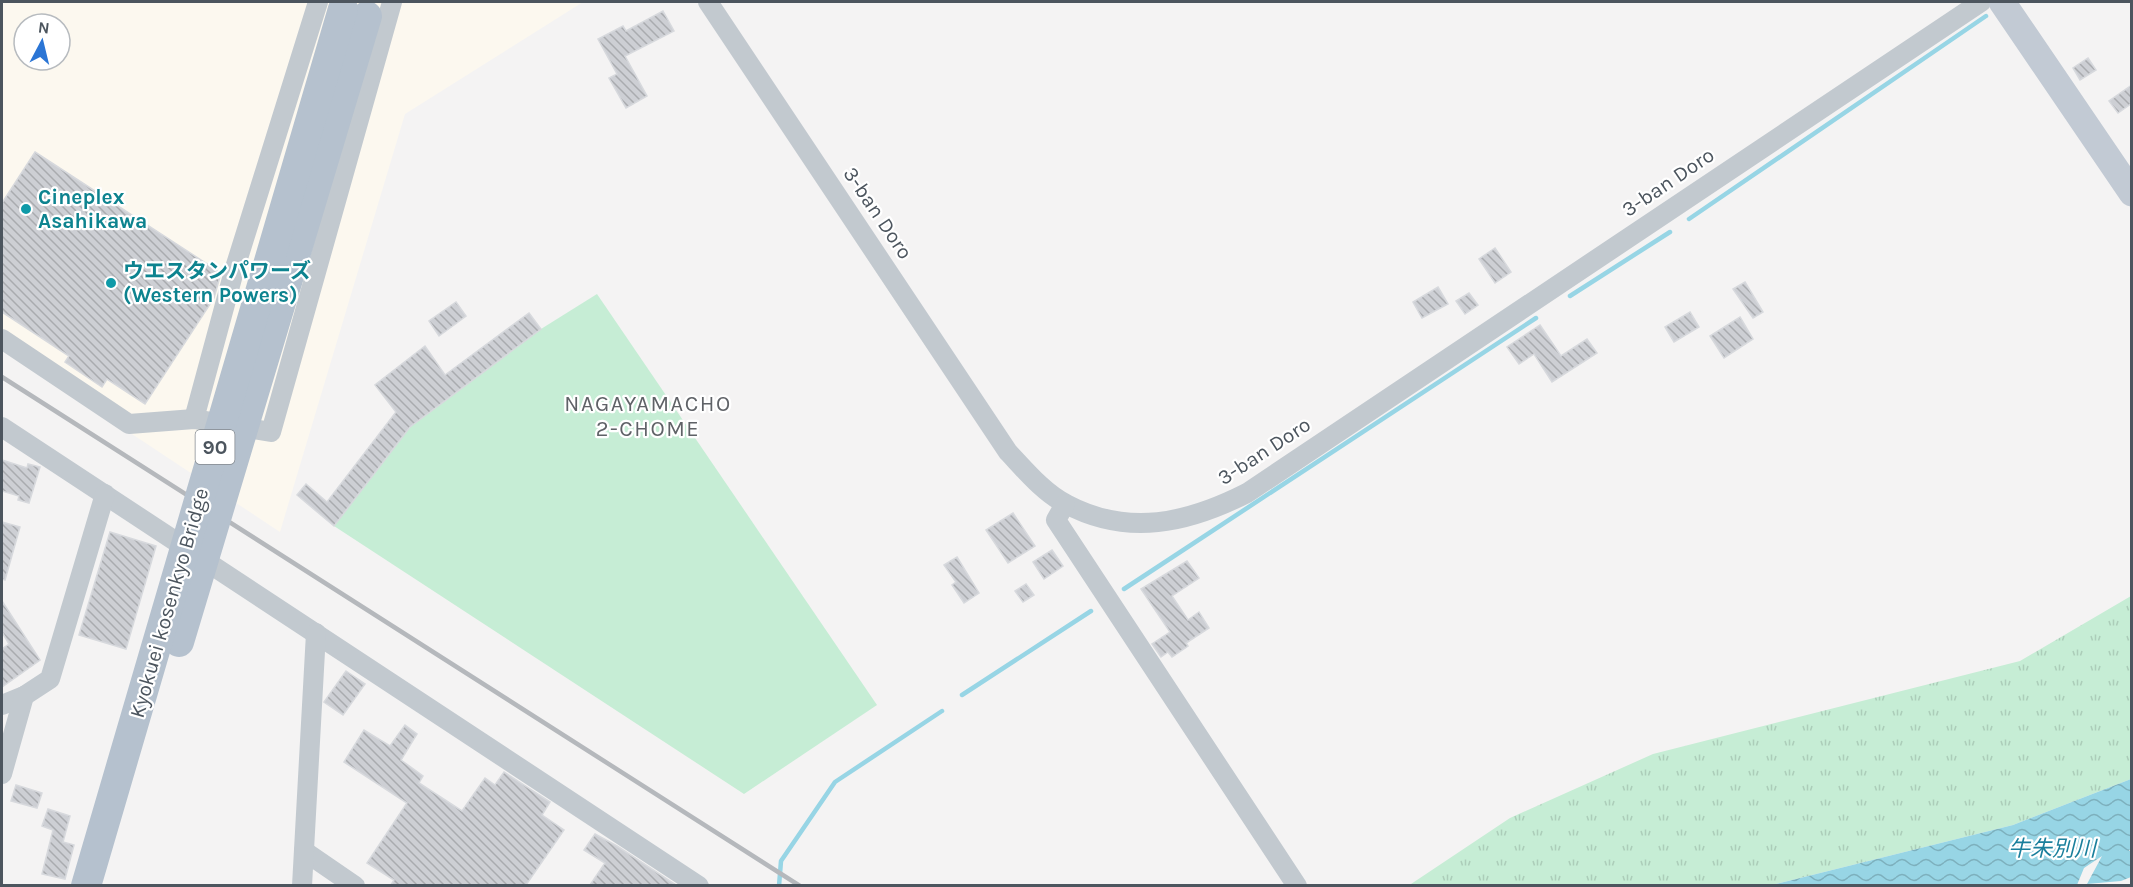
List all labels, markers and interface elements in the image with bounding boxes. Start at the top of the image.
north arrow [12,12,72,72]
text: N [37,17,51,38]
street label: 3-ban Doro [1617,142,1719,222]
street label: 3-ban Doro [838,162,918,264]
place label: Cineplex Asahikawa [38,185,147,233]
marker: Cineplex Asahikawa [19,202,33,216]
place label: ウエスタンパワーズ (Western Powers) [123,259,311,307]
marker: ウエスタンパワーズ (Western Powers) [104,276,118,290]
district label: NAGAYAMACHO 2-CHOME [564,391,732,442]
street label: 3-ban Doro [1213,412,1315,490]
road number: 90 [196,430,234,464]
street label: Kyokuei kosenkyo Bridge [125,485,213,721]
water label: 牛朱別川 [2008,836,2098,862]

